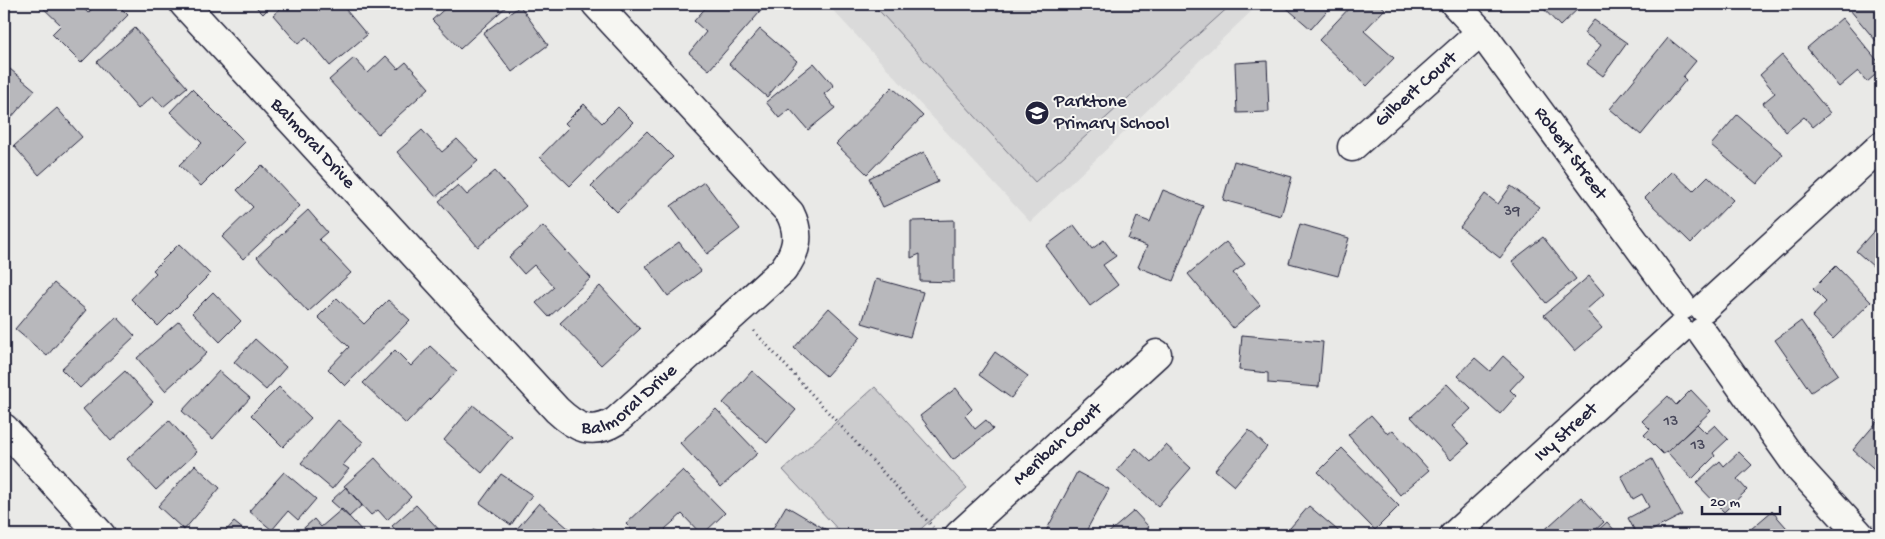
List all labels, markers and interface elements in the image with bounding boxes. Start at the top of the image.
street label: Gilbert Court [1370,46,1464,133]
place label: Parktone Primary School [1053,91,1169,136]
street label: Balmoral Drive [264,93,360,194]
school or university icon: Parktone Primary School [1024,100,1050,126]
street label: Robert Street [1529,103,1613,206]
house number: 39 [1503,203,1520,222]
street label: Balmoral Drive [578,359,682,441]
street label: Meribah Court [1009,397,1109,491]
street label: Ivy Street [1530,397,1604,467]
house number: 13 [1663,413,1678,432]
house number: 13 [1690,437,1705,456]
scale bar [1702,484,1780,516]
text: 20 m [1710,494,1740,512]

